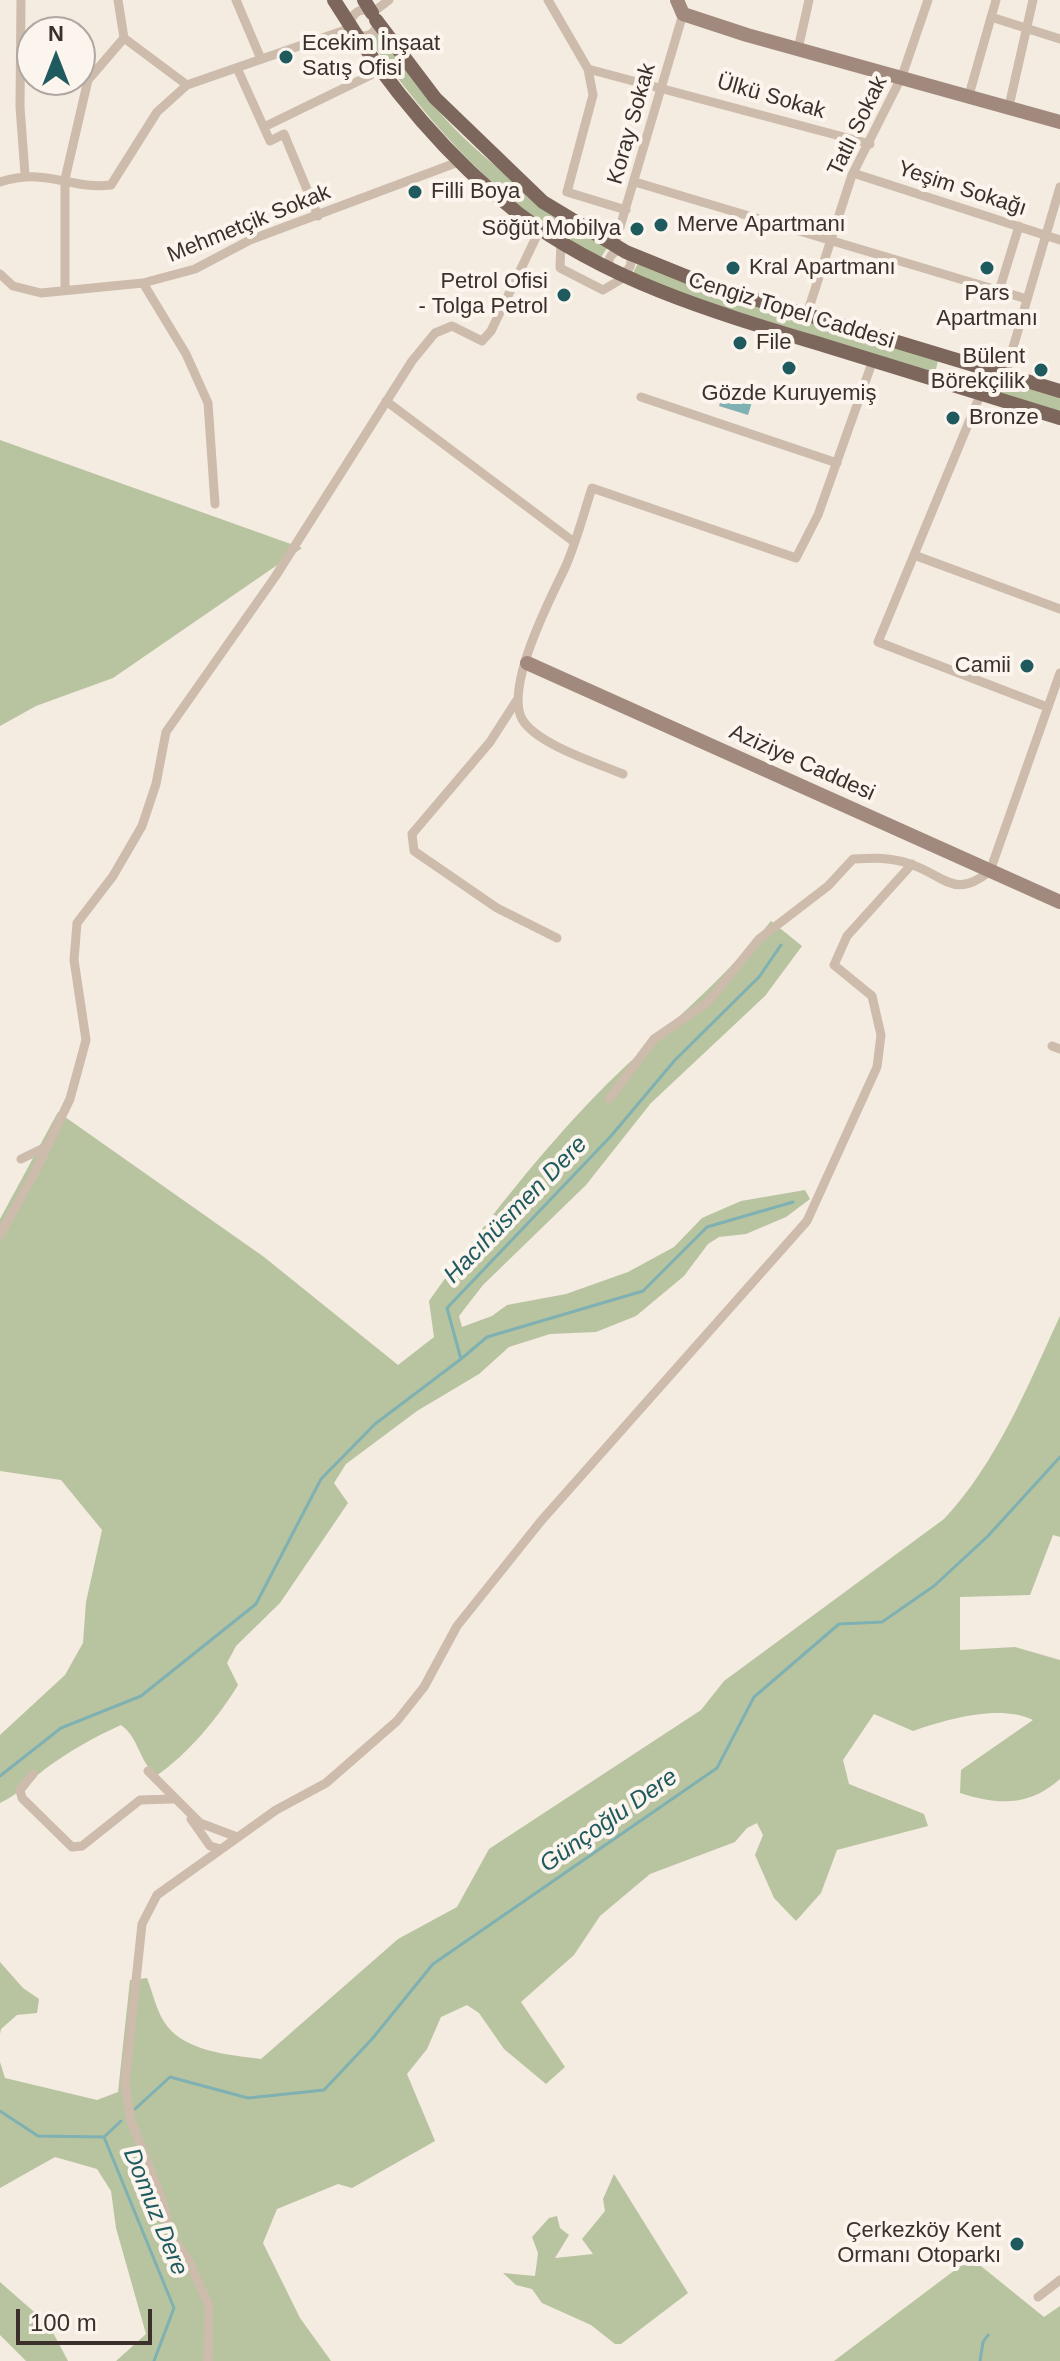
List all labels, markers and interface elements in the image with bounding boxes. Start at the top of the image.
north arrow [16,16,96,96]
text: N [48,21,64,46]
place label: Ecekim İnşaat Satış Ofisi [302,31,440,82]
marker: Ecekim İnşaat Satış Ofisi [277,48,295,66]
street label: Koray Sokak [602,60,662,188]
street label: Ülkü Sokak [714,69,828,125]
street label: Tatlı Sokak [823,72,893,180]
street label: Yeşim Sokağı [894,156,1030,222]
street label: Mehmetçik Sokak [164,179,334,269]
place label: Filli Boya [431,179,520,205]
marker: Filli Boya [406,183,424,201]
place label: Merve Apartmanı [677,212,846,238]
place label: Söğüt Mobilya [482,216,621,242]
marker: Merve Apartmanı [652,216,670,234]
marker: Söğüt Mobilya [628,220,646,238]
place label: Kral Apartmanı [749,255,896,281]
marker: Kral Apartmanı [724,259,742,277]
marker: Pars Apartmanı [978,259,996,277]
street label: Cengiz Topel Caddesi [685,267,897,355]
place label: Petrol Ofisi - Tolga Petrol [418,269,548,320]
place label: Pars Apartmanı [936,281,1038,332]
marker: Petrol Ofisi - Tolga Petrol [555,286,573,304]
place label: File [756,330,791,356]
marker: File [731,334,749,352]
place label: Bülent Börekçilik [931,344,1025,396]
marker: Gözde Kuruyemiş [780,359,798,377]
marker: Bülent Börekçilik [1032,361,1050,379]
place label: Gözde Kuruyemiş [702,381,876,407]
place label: Bronze [969,405,1039,431]
marker: Bronze [944,409,962,427]
place label: Camii [955,653,1011,679]
marker: Camii [1018,657,1036,675]
street label: Aziziye Caddesi [725,719,879,807]
water label: Hacıhüsmen Dere [438,1130,594,1290]
water label: Günçoğlu Dere [535,1763,683,1879]
water label: Domuz Dere [116,2144,194,2280]
place label: Çerkezköy Kent Ormanı Otoparkı [837,2218,1001,2270]
marker: Çerkezköy Kent Ormanı Otoparkı [1008,2235,1026,2253]
scale bar [20,2293,156,2343]
text: 100 m [30,2309,97,2336]

